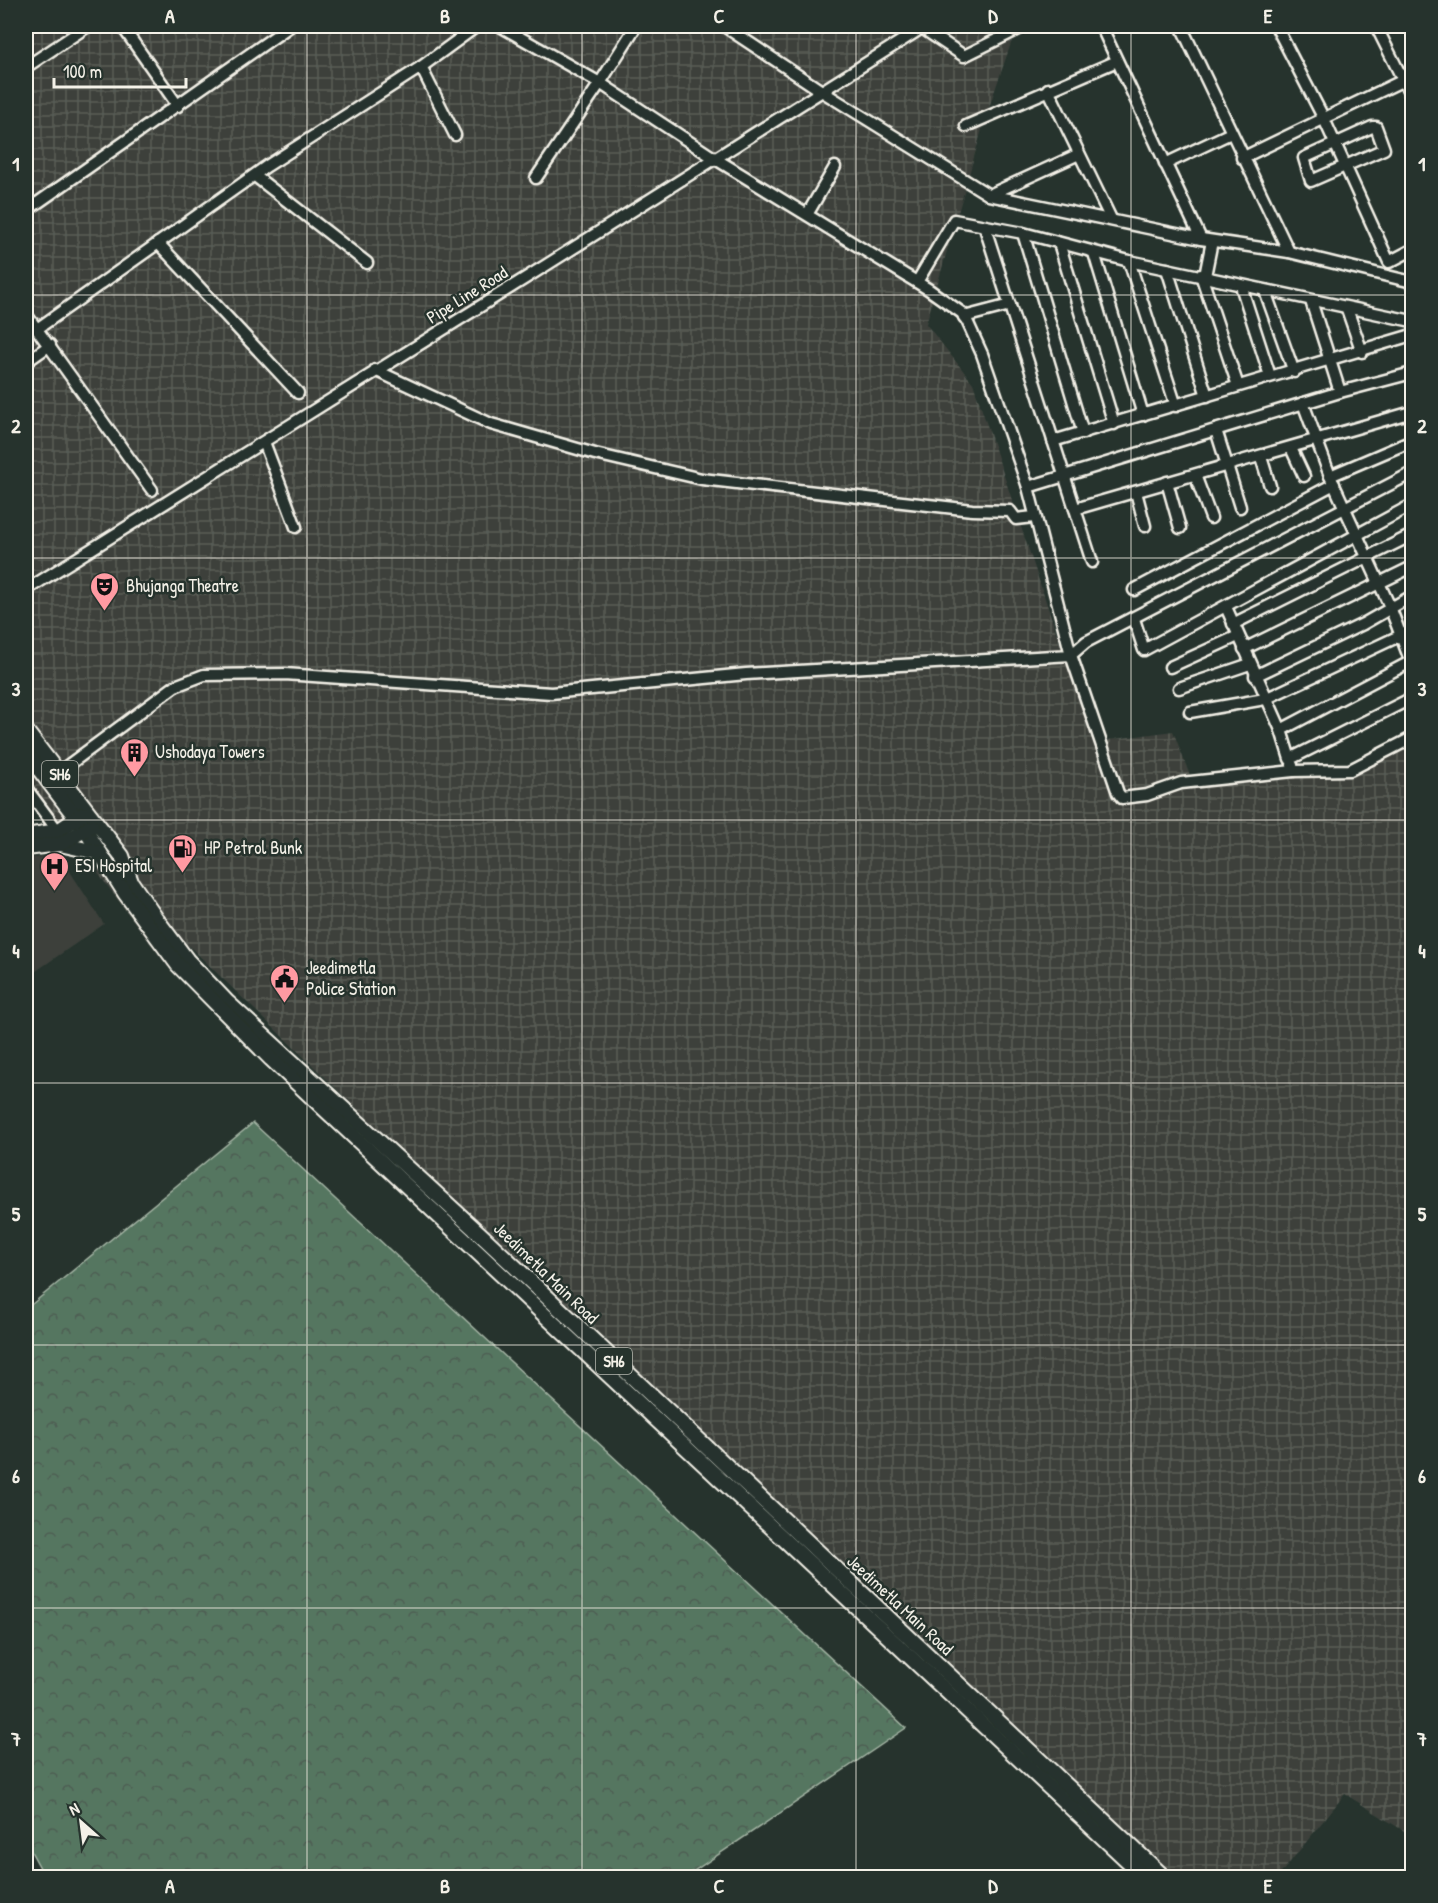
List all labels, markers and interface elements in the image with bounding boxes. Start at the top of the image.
text: A [165,2,175,29]
text: B [440,2,450,29]
text: C [714,2,725,29]
text: D [988,2,998,29]
text: E [1264,2,1273,29]
scale bar [54,51,186,89]
text: 100 m [63,59,102,84]
text: 1 [12,150,20,177]
text: 1 [1418,150,1426,177]
street label: Pipe Line Road [421,260,512,329]
text: 2 [11,412,21,439]
text: 2 [1417,412,1427,439]
theatre icon: Bhujanga Theatre [89,570,121,612]
place label: Bhujanga Theatre [126,573,239,598]
text: 3 [12,675,21,702]
text: 3 [1418,675,1427,702]
building icon: Ushodaya Towers [118,736,150,778]
place label: Ushodaya Towers [155,739,265,764]
road number: SH6 [42,761,78,787]
fuel station icon: HP Petrol Bunk [167,832,199,874]
place label: HP Petrol Bunk [204,835,303,860]
hospital icon: ESI Hospital [38,850,70,892]
place label: ESI Hospital [75,853,152,878]
text: 4 [12,937,20,964]
text: 4 [1418,937,1426,964]
place label: Jeedimetla Police Station [306,955,396,1001]
public building icon: Jeedimetla Police Station [269,962,301,1004]
text: 5 [12,1200,21,1227]
text: 5 [1418,1200,1427,1227]
street label: Jeedimetla Main Road [488,1216,604,1329]
road number: SH6 [596,1348,632,1374]
text: 6 [12,1462,20,1489]
text: 6 [1418,1462,1426,1489]
street label: Jeedimetla Main Road [842,1549,959,1661]
text: 7 [10,1725,21,1752]
text: 7 [1416,1725,1427,1752]
north arrow [51,1792,111,1852]
text: N [65,1797,83,1820]
text: A [165,1872,175,1899]
text: B [440,1872,450,1899]
text: C [714,1872,725,1899]
text: D [988,1872,998,1899]
text: E [1264,1872,1273,1899]

